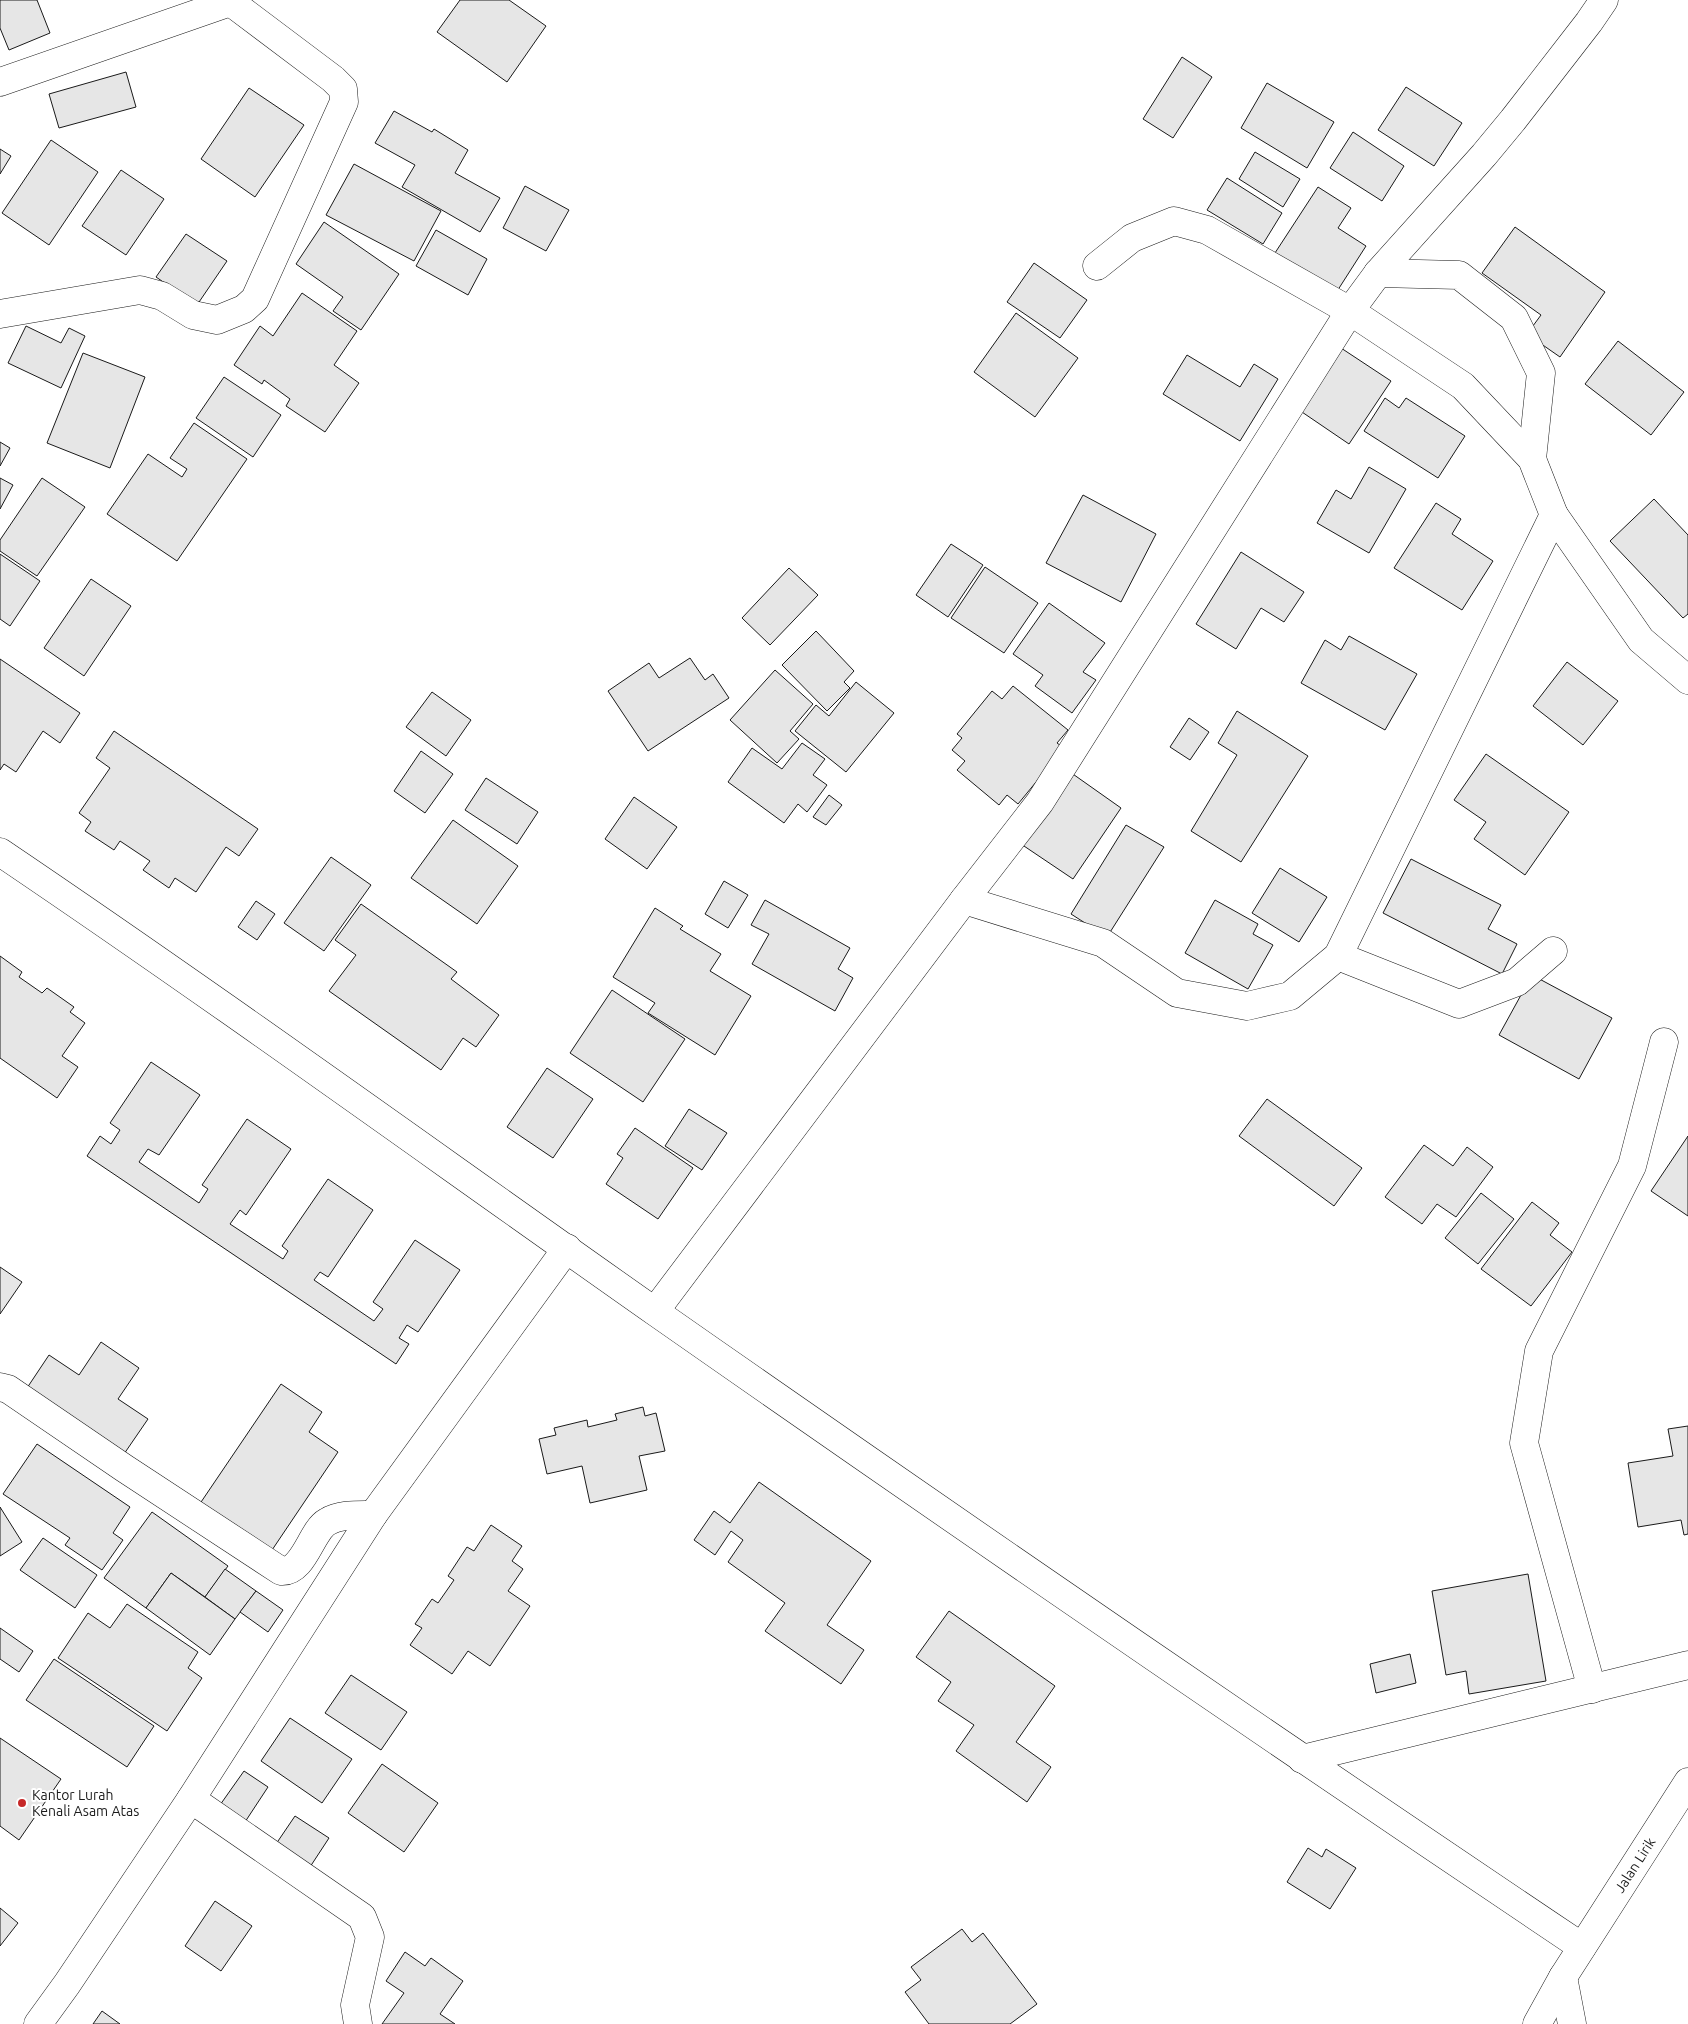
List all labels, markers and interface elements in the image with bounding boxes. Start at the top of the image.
place label: Kantor Lurah Kenali Asam Atas [32,1787,139,1819]
marker: Kantor Lurah Kenali Asam Atas [16,1797,28,1809]
street label: Jalan Lirik [1611,1834,1659,1896]

